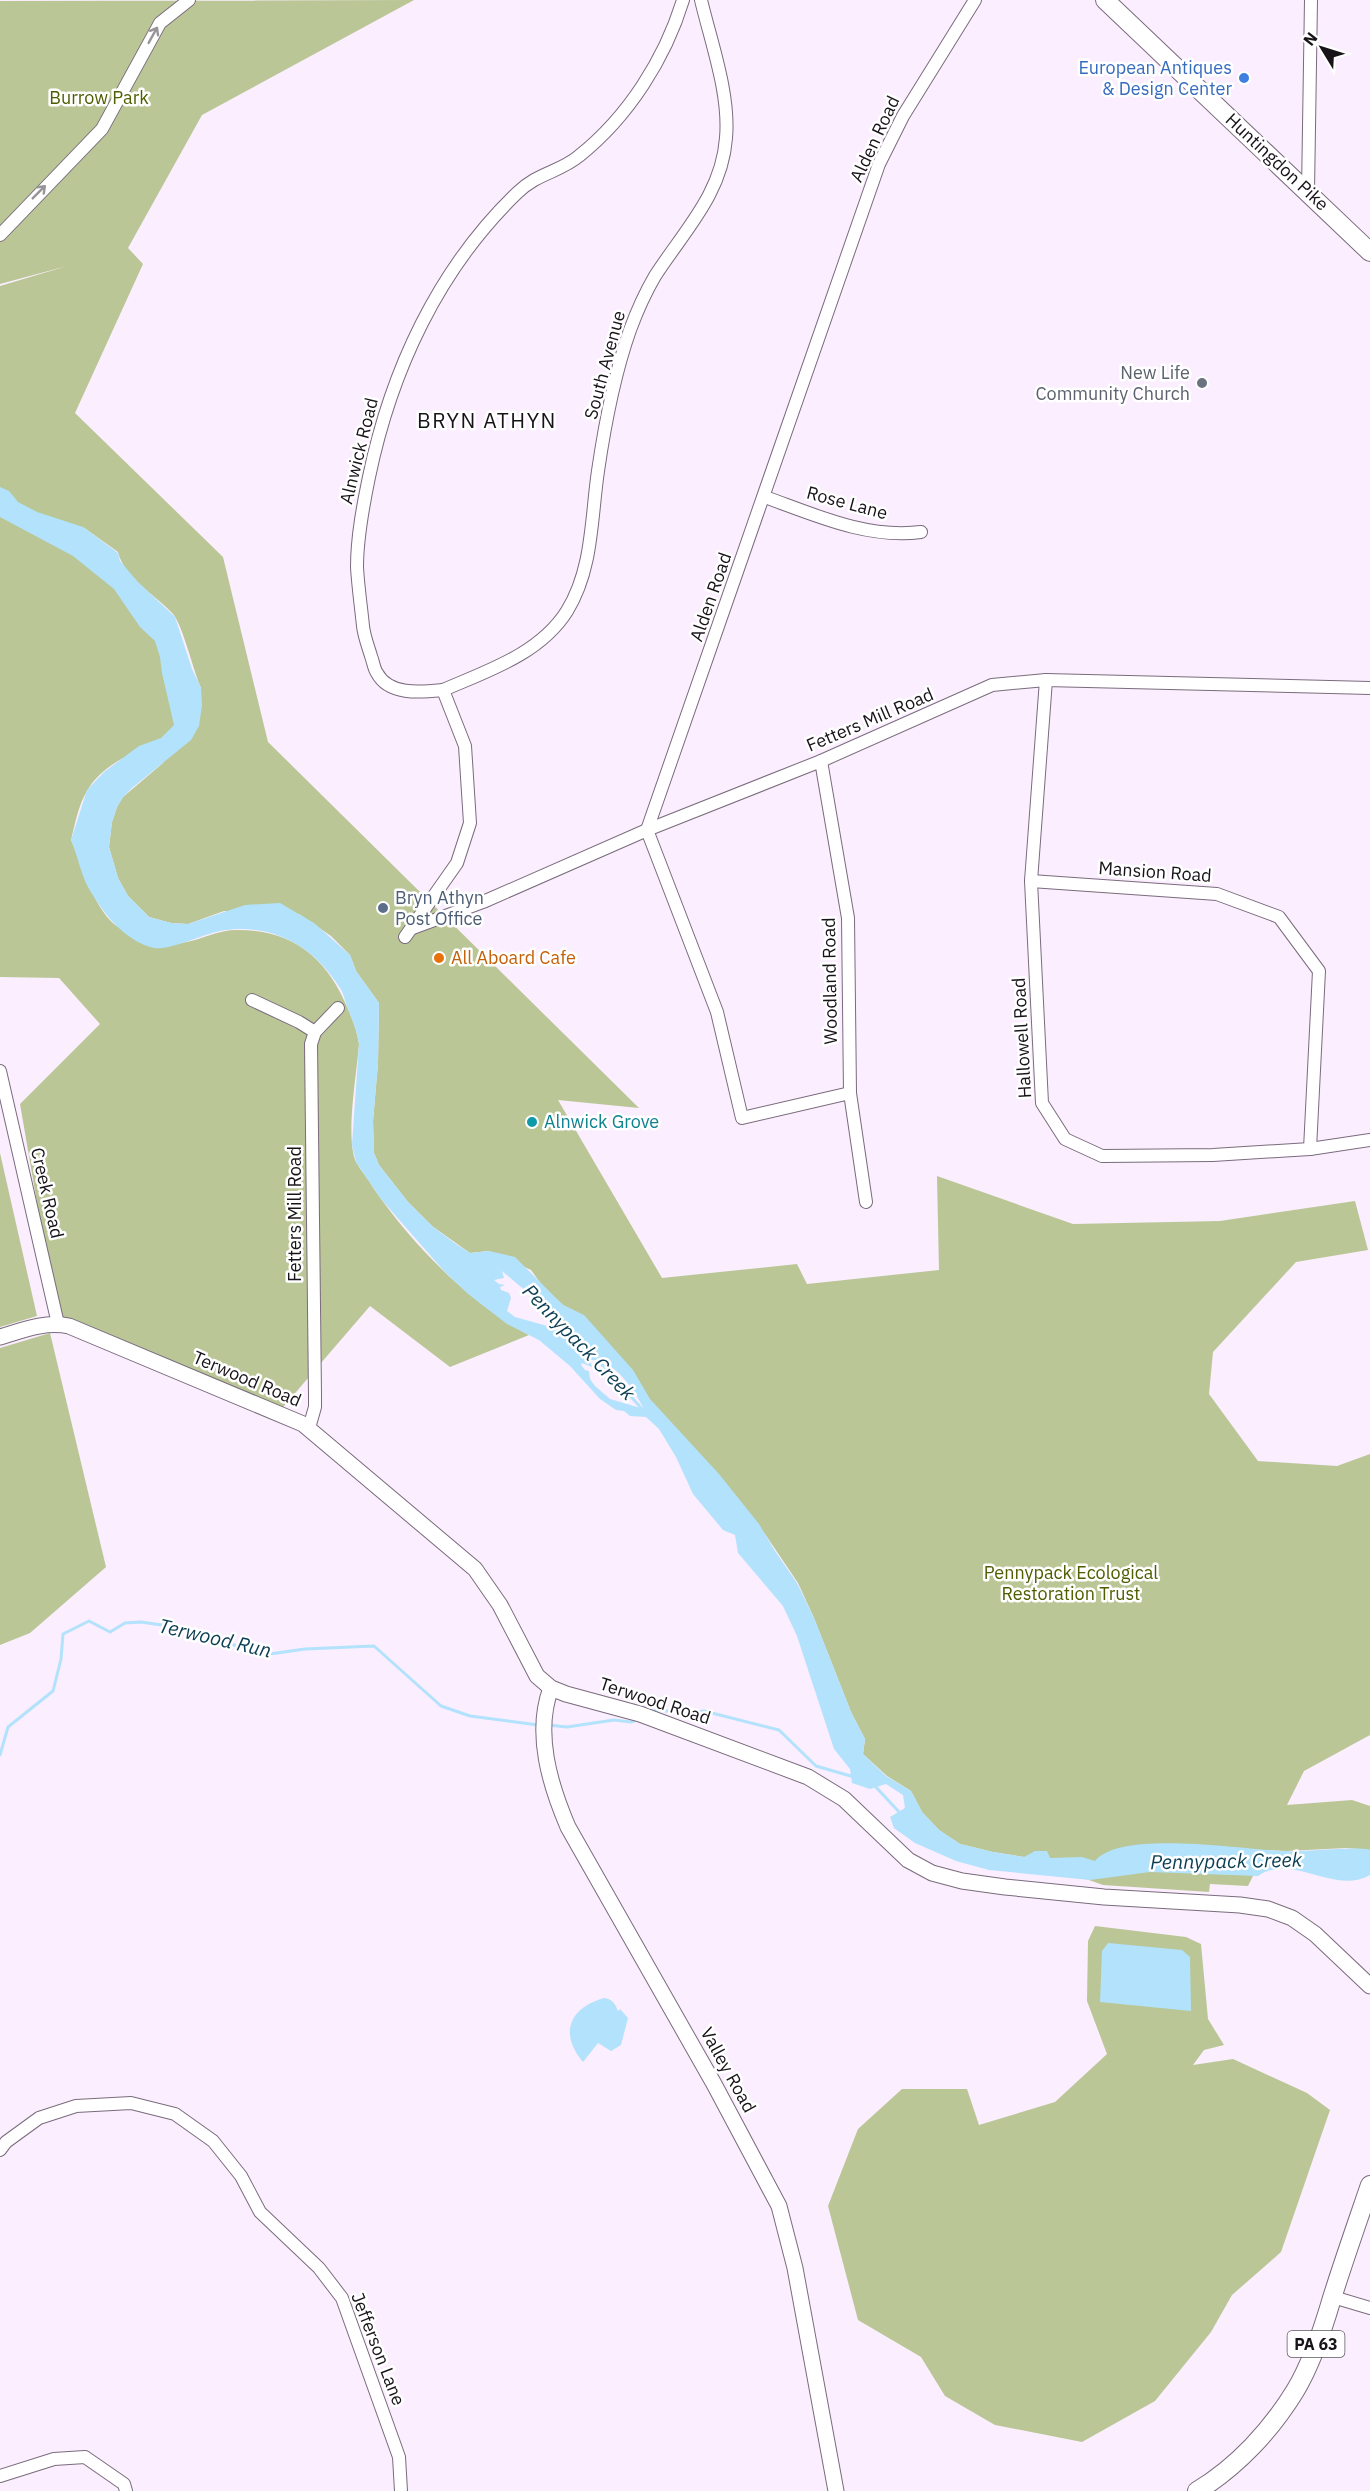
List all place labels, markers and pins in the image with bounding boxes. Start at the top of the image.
place label: European Antiques & Design Center [1078,56,1232,100]
marker: European Antiques & Design Center [1237,71,1251,85]
place label: New Life Community Church [1035,361,1190,405]
marker: New Life Community Church [1195,376,1209,390]
place label: Bryn Athyn Post Office [395,886,484,930]
marker: Bryn Athyn Post Office [376,901,390,915]
place label: All Aboard Cafe [451,946,576,969]
marker: All Aboard Cafe [432,951,446,965]
place label: Alnwick Grove [544,1110,659,1133]
marker: Alnwick Grove [525,1115,539,1129]

